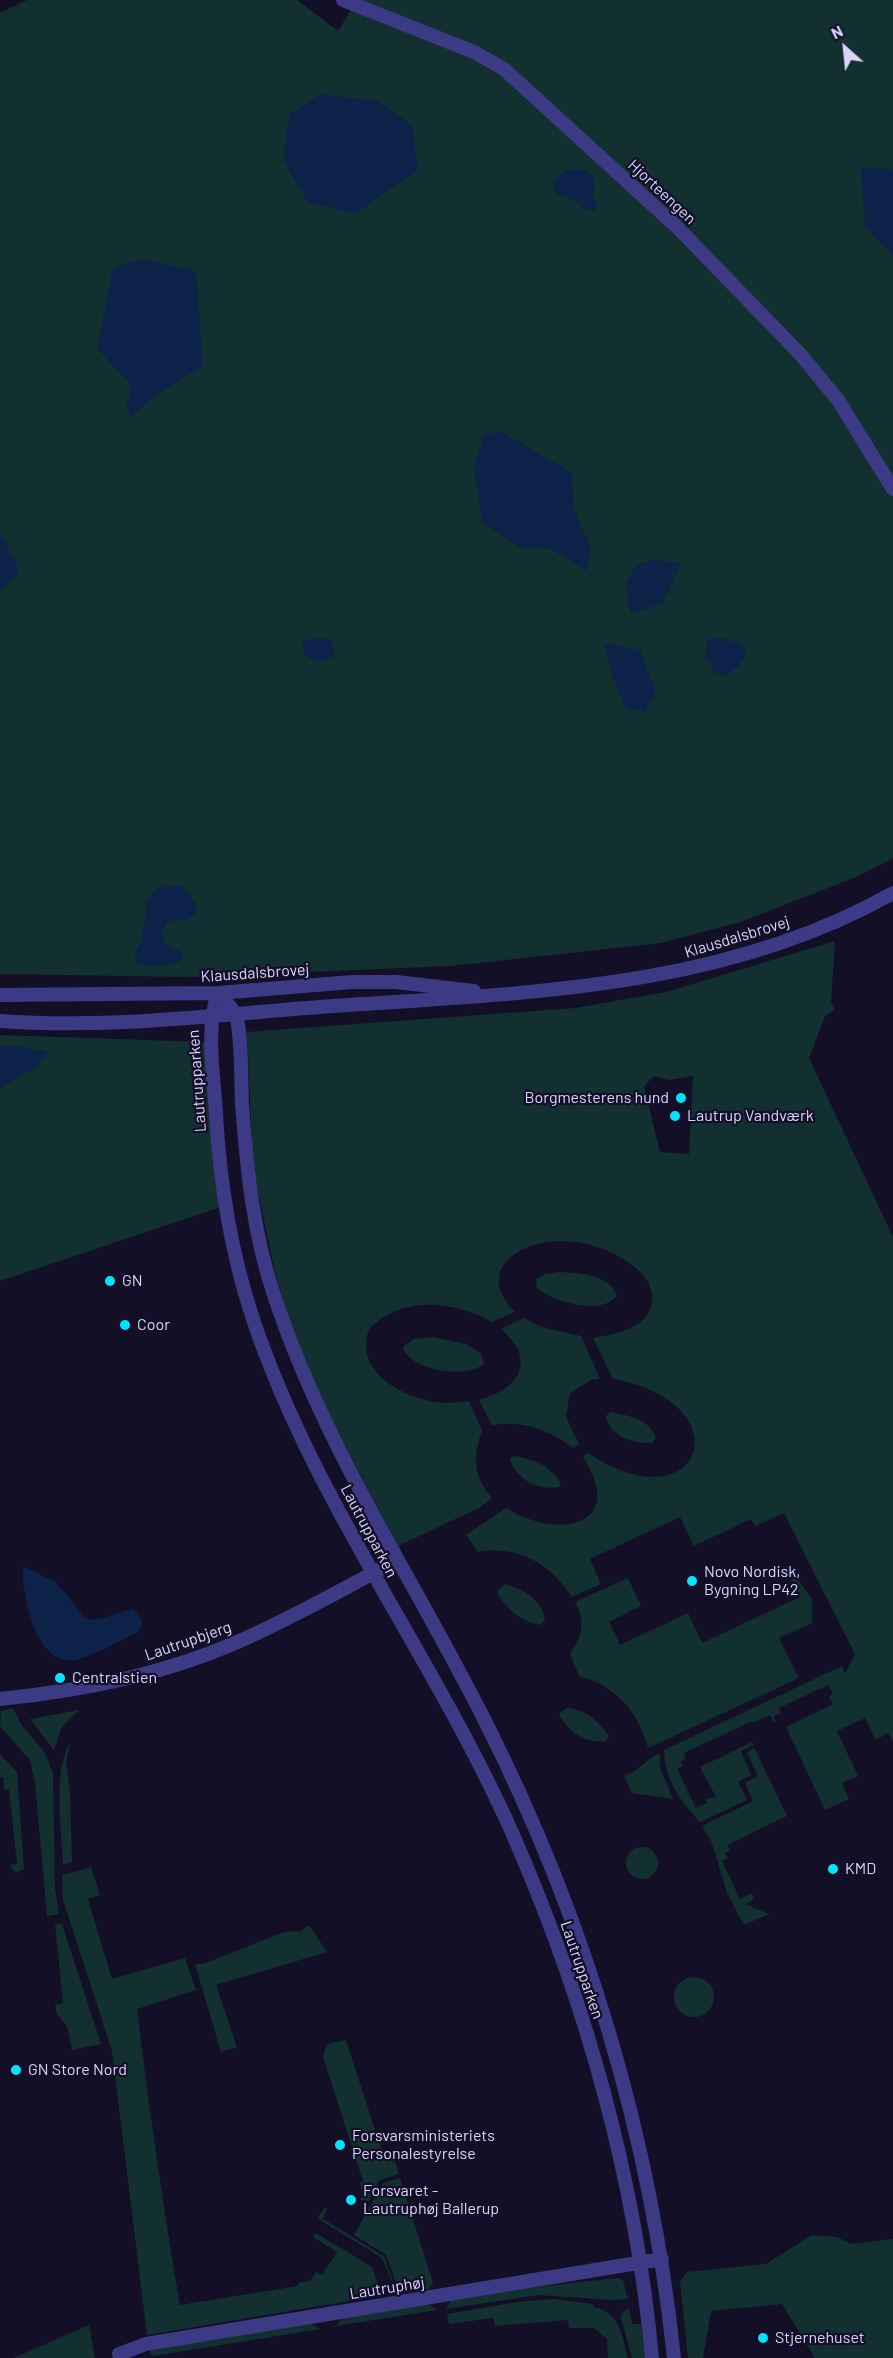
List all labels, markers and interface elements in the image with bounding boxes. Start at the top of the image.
north arrow [815,18,875,78]
text: N [828,21,846,42]
street label: Hjorteengen [624,156,700,228]
street label: Klausdalsbrovej [682,912,792,962]
street label: Klausdalsbrovej [200,960,310,986]
street label: Lautrupparken [184,1029,210,1133]
place label: Borgmesterens hund [525,1088,669,1108]
marker: Borgmesterens hund [674,1091,688,1105]
place label: Lautrup Vandværk [687,1106,814,1126]
marker: Lautrup Vandværk [668,1109,682,1123]
place label: GN [122,1271,143,1291]
marker: GN [103,1274,117,1288]
place label: Coor [137,1315,170,1335]
marker: Coor [118,1318,132,1332]
street label: Lautrupparken [336,1481,402,1581]
place label: Novo Nordisk, Bygning LP42 [704,1562,800,1600]
marker: Novo Nordisk, Bygning LP42 [685,1574,699,1588]
street label: Lautrupbjerg [142,1617,234,1665]
place label: Centralstien [72,1668,157,1688]
marker: Centralstien [53,1671,67,1685]
place label: KMD [845,1859,876,1879]
marker: KMD [826,1862,840,1876]
street label: Lautrupparken [556,1918,608,2022]
place label: GN Store Nord [28,2060,127,2080]
marker: GN Store Nord [9,2063,23,2077]
place label: Forsvarsministeriets Personalestyrelse [352,2126,495,2164]
marker: Forsvarsministeriets Personalestyrelse [333,2138,347,2152]
place label: Forsvaret - Lautruphøj Ballerup [363,2181,499,2219]
marker: Forsvaret - Lautruphøj Ballerup [344,2193,358,2207]
street label: Lautruphøj [348,2273,426,2303]
place label: Stjernehuset [775,2328,865,2348]
marker: Stjernehuset [756,2331,770,2345]

